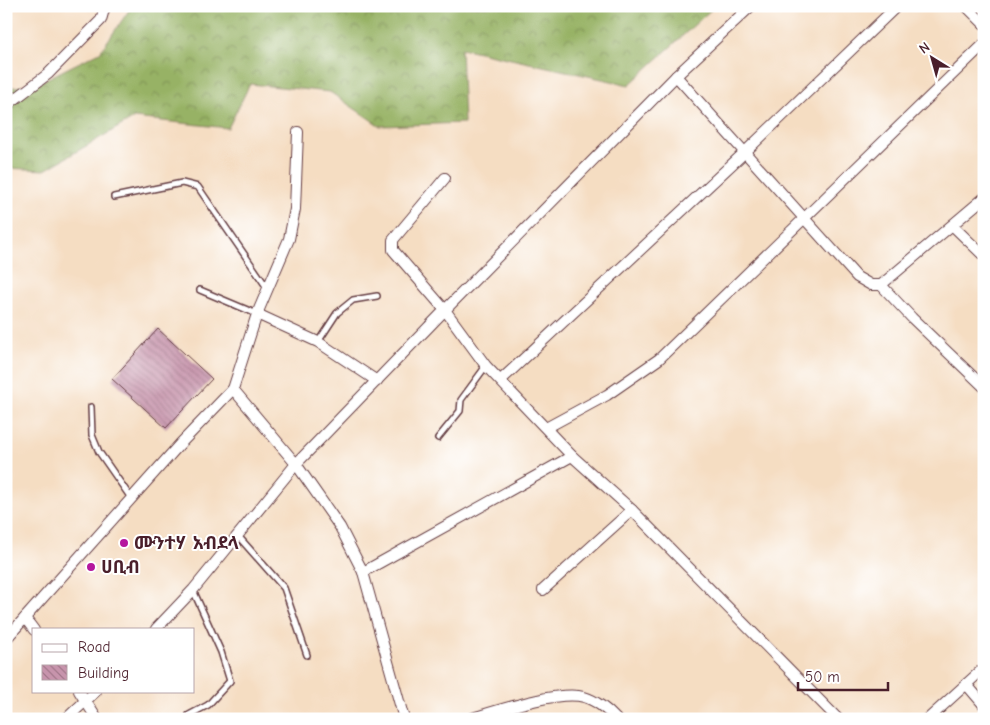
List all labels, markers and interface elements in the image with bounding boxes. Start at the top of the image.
north arrow [908,32,958,82]
text: N [916,38,933,58]
place label: ሙንተሃ አብደላ [134,533,239,554]
marker: ሙንተሃ አብደላ [118,537,130,549]
place label: ሀቢብ [101,557,140,578]
marker: ሀቢብ [85,561,97,573]
legend [32,628,195,692]
text: Road [78,638,110,656]
scale bar [798,660,888,692]
text: Building [78,664,129,682]
text: 50 m [805,668,840,686]

